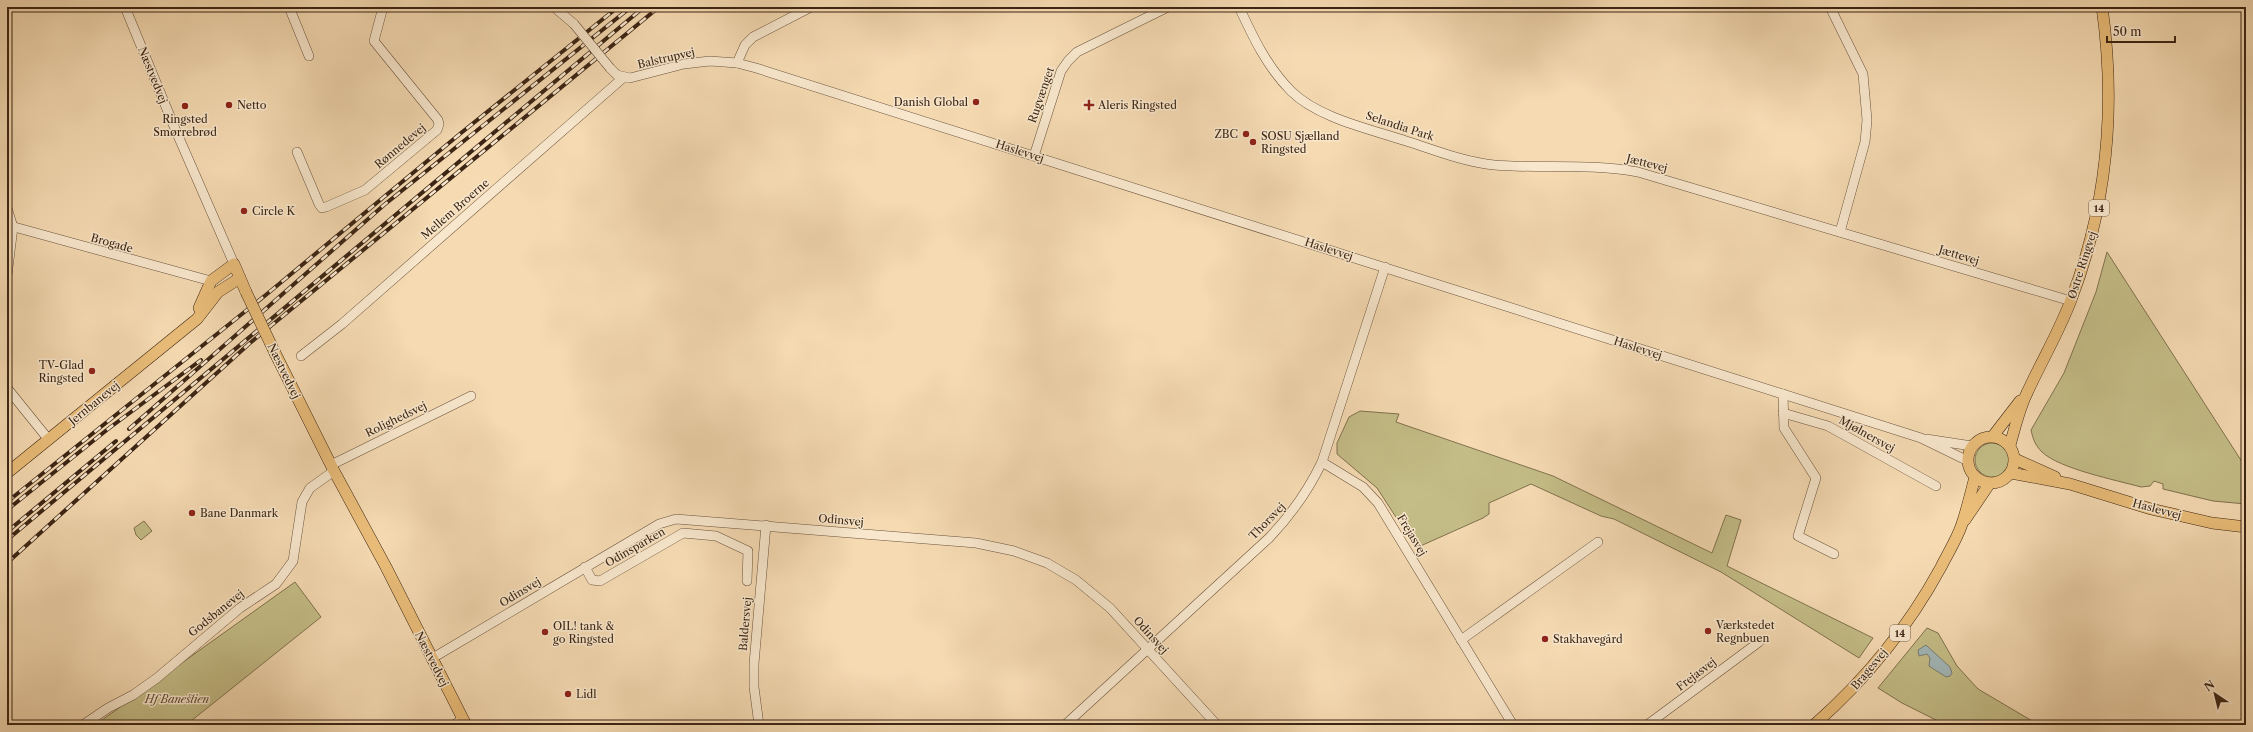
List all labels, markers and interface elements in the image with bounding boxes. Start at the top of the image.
scale bar [2107,18,2175,44]
text: 50 m [2113,24,2142,39]
street label: Næstvedvej [135,45,171,105]
street label: Balstrupvej [636,45,696,71]
street label: Rugvænget [1025,65,1057,125]
place label: Danish Global [894,95,969,109]
marker: Danish Global [971,97,981,107]
place label: Netto [237,98,267,112]
place label: Aleris Ringsted [1097,98,1177,112]
marker: Aleris Ringsted [1083,99,1095,111]
marker: Netto [224,100,234,110]
marker: Ringsted Smørrebrød [180,101,190,111]
street label: Selandia Park [1364,108,1437,144]
place label: Ringsted Smørrebrød [153,112,217,139]
street label: Rønnedevej [372,121,428,171]
place label: ZBC [1214,127,1238,141]
marker: ZBC [1241,129,1251,139]
place label: SOSU Sjælland Ringsted [1261,129,1340,156]
street label: Haslevvej [994,137,1046,165]
marker: SOSU Sjælland Ringsted [1248,137,1258,147]
street label: Jættevej [1623,151,1669,175]
street label: Mellem Broerne [418,176,492,242]
road number: 14 [2089,200,2109,216]
place label: Circle K [252,204,295,218]
marker: Circle K [239,206,249,216]
street label: Østre Ringvej [2064,229,2100,301]
street label: Brogade [89,230,135,256]
street label: Haslevvej [1303,235,1355,263]
street label: Jættevej [1935,242,1981,268]
street label: Haslevvej [1612,334,1664,362]
street label: Næstvedvej [265,341,303,401]
place label: TV-Glad Ringsted [38,358,84,385]
marker: TV-Glad Ringsted [87,366,97,376]
street label: Jernbanevej [64,378,122,429]
street label: Rolighedsvej [363,398,429,440]
street label: Mjølnersvej [1837,413,1897,455]
street label: Haslevvej [2131,496,2183,522]
street label: Thorsvej [1246,500,1288,542]
place label: Bane Danmark [200,506,279,520]
marker: Bane Danmark [187,508,197,518]
street label: Odinsvej [818,511,864,529]
street label: Frejasvej [1394,512,1430,558]
street label: Odinsparken [602,524,668,570]
street label: Odinsvej [497,574,543,610]
street label: Godsbanevej [185,586,247,640]
street label: Baldersvej [736,597,754,651]
street label: Odinsvej [1130,613,1172,657]
place label: Værkstedet Regnbuen [1715,618,1775,645]
place label: OIL! tank & go Ringsted [553,619,614,646]
road number: 14 [1890,625,1910,641]
marker: Værkstedet Regnbuen [1703,626,1713,636]
marker: OIL! tank & go Ringsted [540,627,550,637]
street label: Næstvedvej [412,629,452,689]
place label: Stakhavegård [1553,632,1623,646]
marker: Stakhavegård [1540,634,1550,644]
street label: Bragesvej [1848,646,1890,692]
street label: Frejasvej [1673,654,1719,694]
north arrow [2195,674,2235,714]
text: N [2201,677,2218,694]
place label: Lidl [576,687,597,701]
marker: Lidl [563,689,573,699]
park label: Hf Banestien [144,692,210,706]

